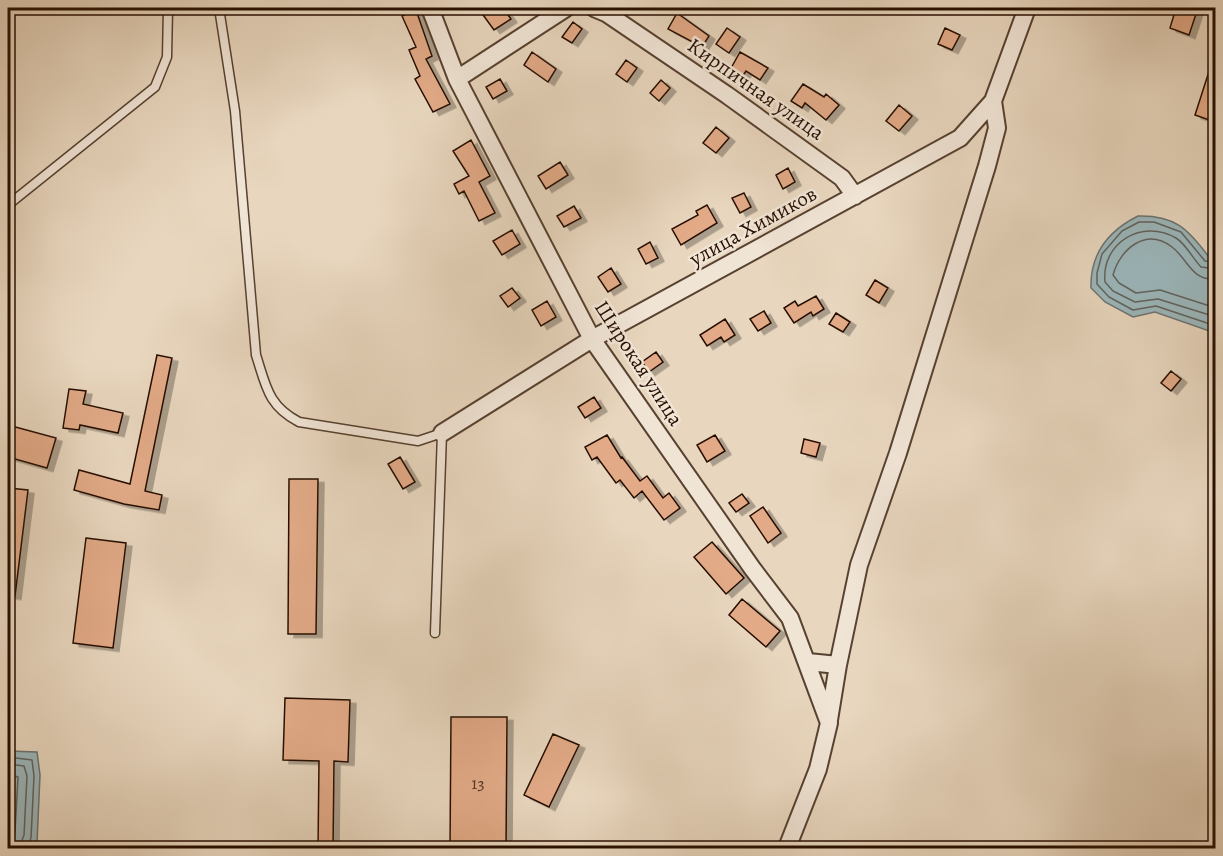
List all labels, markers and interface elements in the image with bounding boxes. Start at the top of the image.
street label: Кирпичная улица [682,31,830,147]
street label: улица Химиков [684,179,822,273]
street label: Широкая улица [588,295,690,431]
house number: 13 [471,771,485,795]

